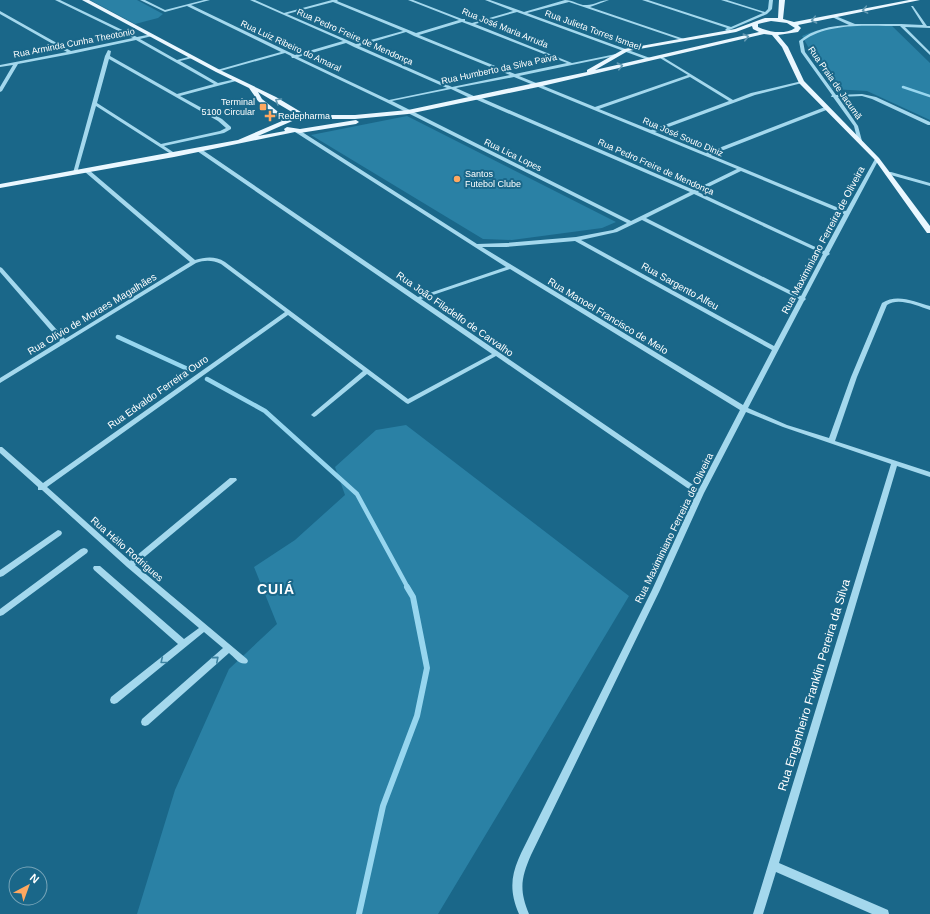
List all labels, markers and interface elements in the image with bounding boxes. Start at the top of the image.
one-way arrow [862,5,868,13]
street label: Rua José Maria Arruda [460,6,550,50]
street label: Rua Pedro Freire de Mendonça [295,7,415,67]
street label: Rua Julieta Torres Ismael [544,8,642,52]
one-way arrow [810,16,817,24]
street label: Rua Luiz Ribeiro do Amaral [239,18,343,74]
street label: Rua Arminda Cunha Theotonio [12,26,136,60]
one-way arrow [743,33,750,41]
street label: Rua Praia de Jacumã [806,45,864,121]
street label: Rua Humberto da Silva Paiva [440,52,558,86]
one-way arrow [617,63,623,71]
place label: Terminal 5100 Circular [201,97,255,117]
one-way arrow [275,98,282,105]
marker: Terminal 5100 Circular [258,102,268,112]
marker: Redepharma [265,111,275,121]
place label: Redepharma [278,111,330,121]
street label: Rua José Souto Diniz [641,115,725,159]
street label: Rua Lica Lopes [483,137,544,173]
street label: Rua Pedro Freire de Mendonça [596,137,716,197]
street label: Rua Maximiniano Ferreira de Oliveira [779,164,867,316]
place label: Santos Futebol Clube [465,169,521,189]
marker: Santos Futebol Clube [452,174,462,184]
street label: Rua Sargento Alfeu [639,260,721,312]
street label: Rua João Filadelfo de Carvalho [394,269,516,359]
street label: Rua Olívio de Moraes Magalhães [26,271,158,357]
street label: Rua Manoel Francisco de Melo [546,276,671,357]
street label: Rua Edvaldo Ferreira Ouro [106,353,211,431]
street label: Rua Maximiniano Ferreira de Oliveira [633,451,715,605]
street label: Rua Hélio Rodrigues [89,515,165,583]
street label: Rua Engenheiro Franklin Pereira da Silva [775,577,853,793]
district label: CUIÁ [257,581,295,597]
one-way arrow [160,656,167,663]
one-way arrow [211,657,219,664]
north arrow [8,866,48,906]
text: N [28,871,42,886]

